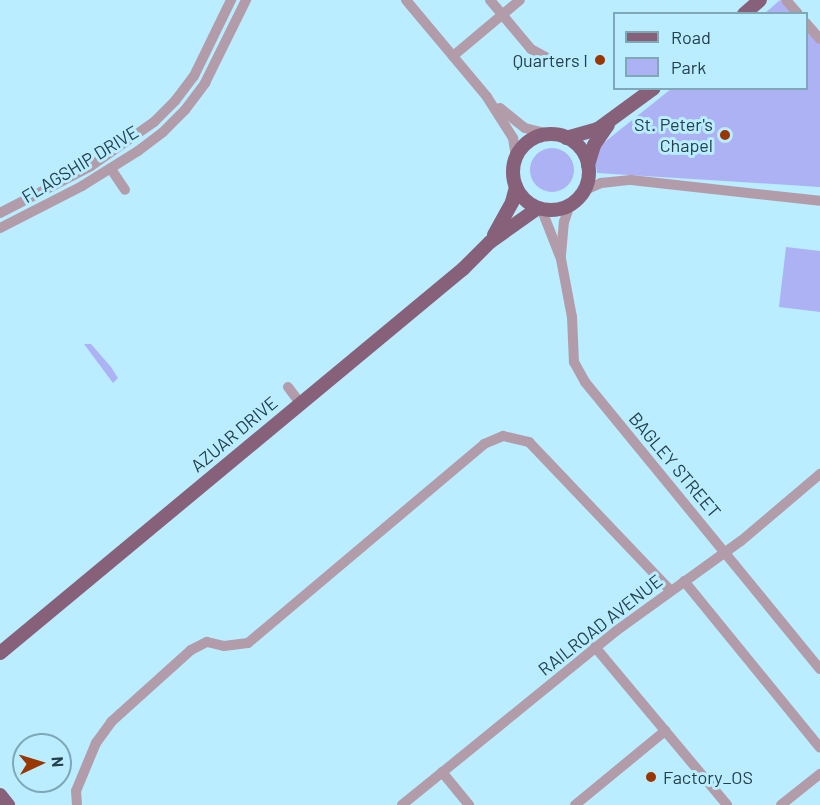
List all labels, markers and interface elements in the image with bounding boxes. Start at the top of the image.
legend [613,12,808,90]
text: Road [671,26,711,48]
place label: Quarters I [513,49,588,71]
marker: Quarters I [593,53,607,67]
text: Park [671,56,706,78]
place label: St. Peter's Chapel [634,114,713,156]
street label: FLAGSHIP DRIVE [18,121,142,207]
marker: St. Peter's Chapel [718,128,732,142]
street label: AZUAR DRIVE [186,392,282,476]
street label: BAGLEY STREET [625,408,725,522]
street label: RAILROAD AVENUE [534,570,666,680]
north arrow [12,733,72,793]
text: N [49,756,68,768]
place label: Factory_OS [663,766,753,788]
marker: Factory_OS [644,770,658,784]

